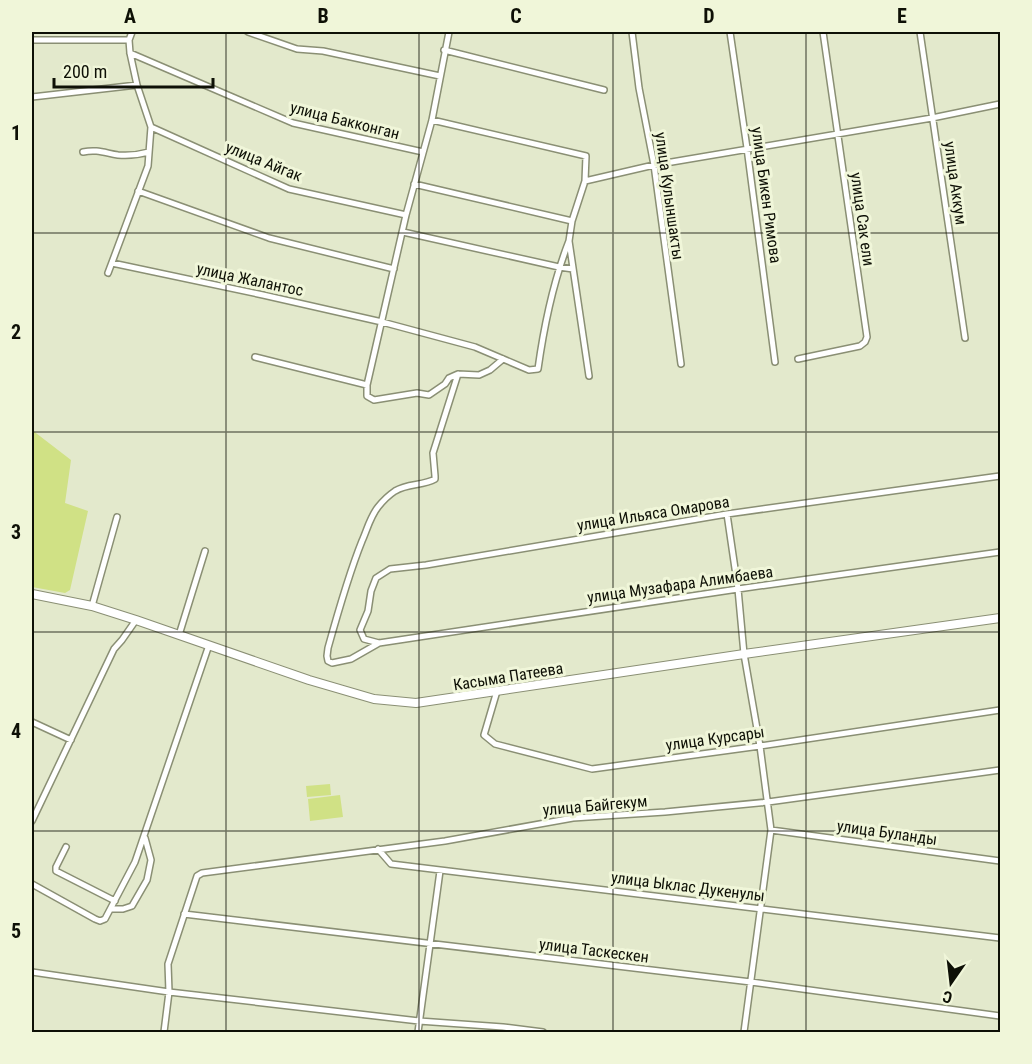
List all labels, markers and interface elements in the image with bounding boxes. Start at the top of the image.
text: A [124,4,136,28]
text: B [317,4,329,28]
text: C [510,4,522,28]
text: D [703,4,715,28]
text: E [897,4,907,28]
scale bar [54,51,213,89]
text: 200 m [63,61,107,82]
street label: улица Бакконган [288,98,402,143]
text: 1 [11,121,21,145]
street label: улица Бикен Римова [748,126,785,264]
street label: улица Кулыншакты [651,131,688,261]
street label: улица Айгак [223,137,305,186]
street label: улица Аккум [940,140,971,226]
street label: улица Сак ели [847,171,878,267]
street label: улица Жалантос [195,259,305,300]
text: 2 [11,320,21,344]
street label: улица Ильяса Омарова [576,492,731,535]
text: 3 [11,520,21,544]
street label: улица Музафара Алимбаева [586,562,774,607]
street label: Касыма Патеева [452,658,564,695]
text: 4 [11,719,21,743]
street label: улица Курсары [665,722,766,755]
street label: улица Байгекум [542,791,648,820]
street label: улица Буланды [836,816,938,849]
street label: улица Ыклас Дукенулы [610,868,766,905]
text: 5 [11,919,21,943]
street label: улица Таскескен [538,934,650,967]
north arrow [921,953,981,1013]
text: С [941,987,954,1007]

